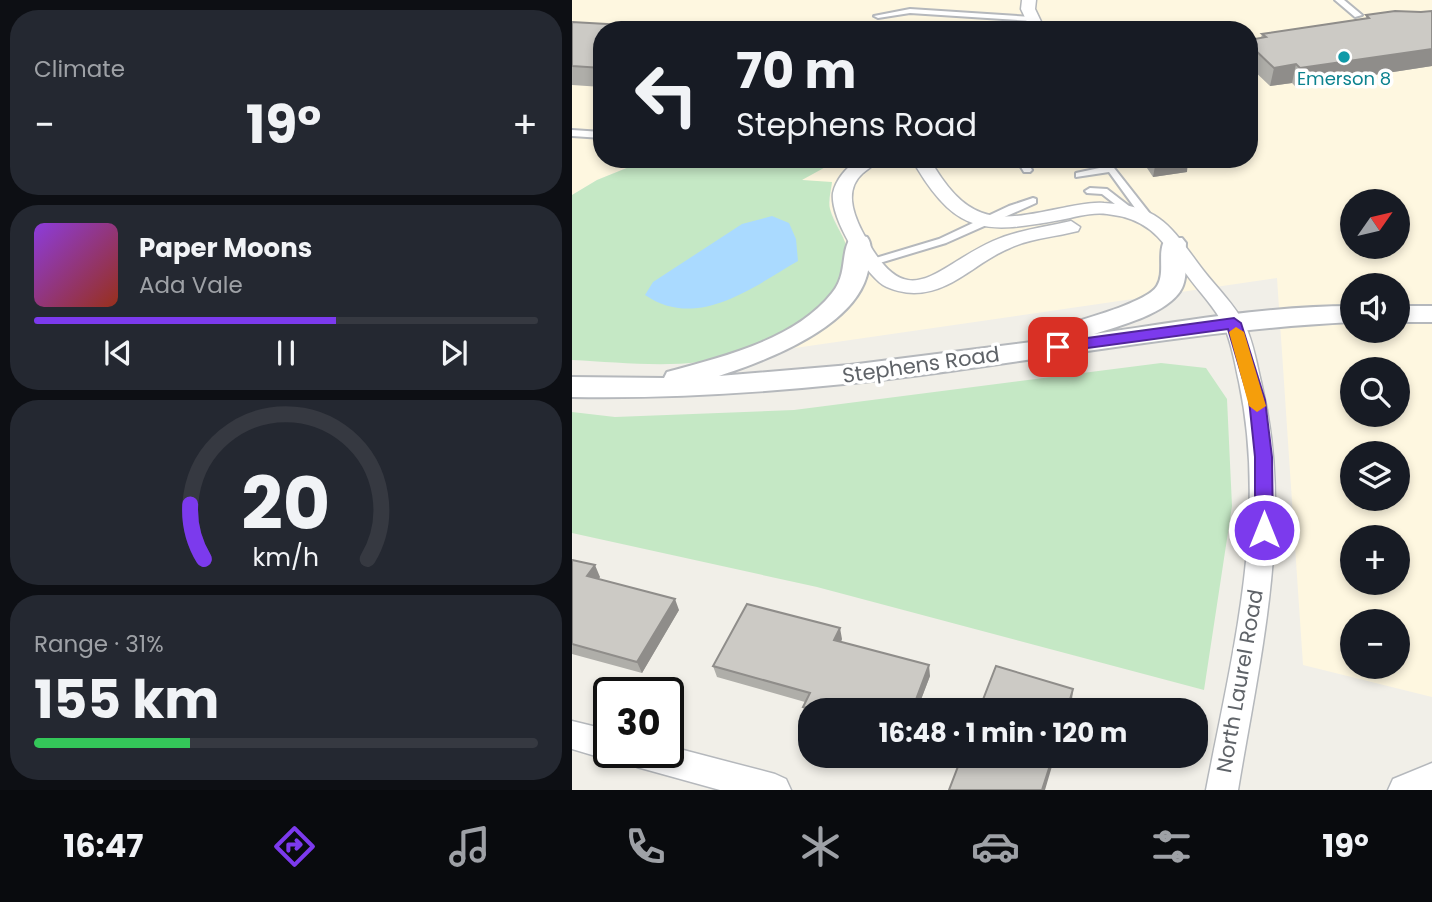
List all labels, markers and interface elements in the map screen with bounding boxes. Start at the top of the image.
text: 70 m [736,37,856,105]
icon: left [621,49,712,140]
marker: Emerson 8 [1336,49,1352,65]
text: Climate [34,53,125,85]
place label: Emerson 8 [1297,66,1391,91]
text: 19° [246,88,321,161]
text: − [34,98,55,151]
text: + [512,98,538,151]
text: Stephens Road [736,102,977,147]
north arrow [1340,189,1410,259]
map controls [1340,189,1410,679]
text: Paper Moons [139,230,312,266]
text: Ada Vale [139,269,243,301]
button: sound [1340,273,1410,343]
pin [1028,317,1088,377]
icon: arrive [1039,328,1077,366]
icon: previous [99,334,137,372]
icon: pause [267,334,305,372]
icon: next [435,334,473,372]
street label: Stephens Road [841,339,1001,390]
button: search [1340,357,1410,427]
button: layers [1340,441,1410,511]
text: 20 [241,453,331,554]
position arrow [1227,493,1301,567]
button: + [1340,525,1410,595]
text: km/h [253,539,319,574]
street label: North Laurel Road [1209,587,1270,775]
button: − [1340,609,1410,679]
text: Range · 31% [34,628,164,660]
text: 155 km [34,663,219,736]
speed limit sign: 30 [593,677,684,768]
text: 16:48 · 1 min · 120 m [879,715,1127,751]
icon: directions [270,822,319,871]
icon: music [445,822,494,871]
icon: phone [621,822,670,871]
icon: climate [796,822,845,871]
icon: car [971,822,1020,871]
icon: filters [1147,822,1196,871]
text: 16:47 [63,823,143,868]
text: 19° [1322,823,1369,868]

